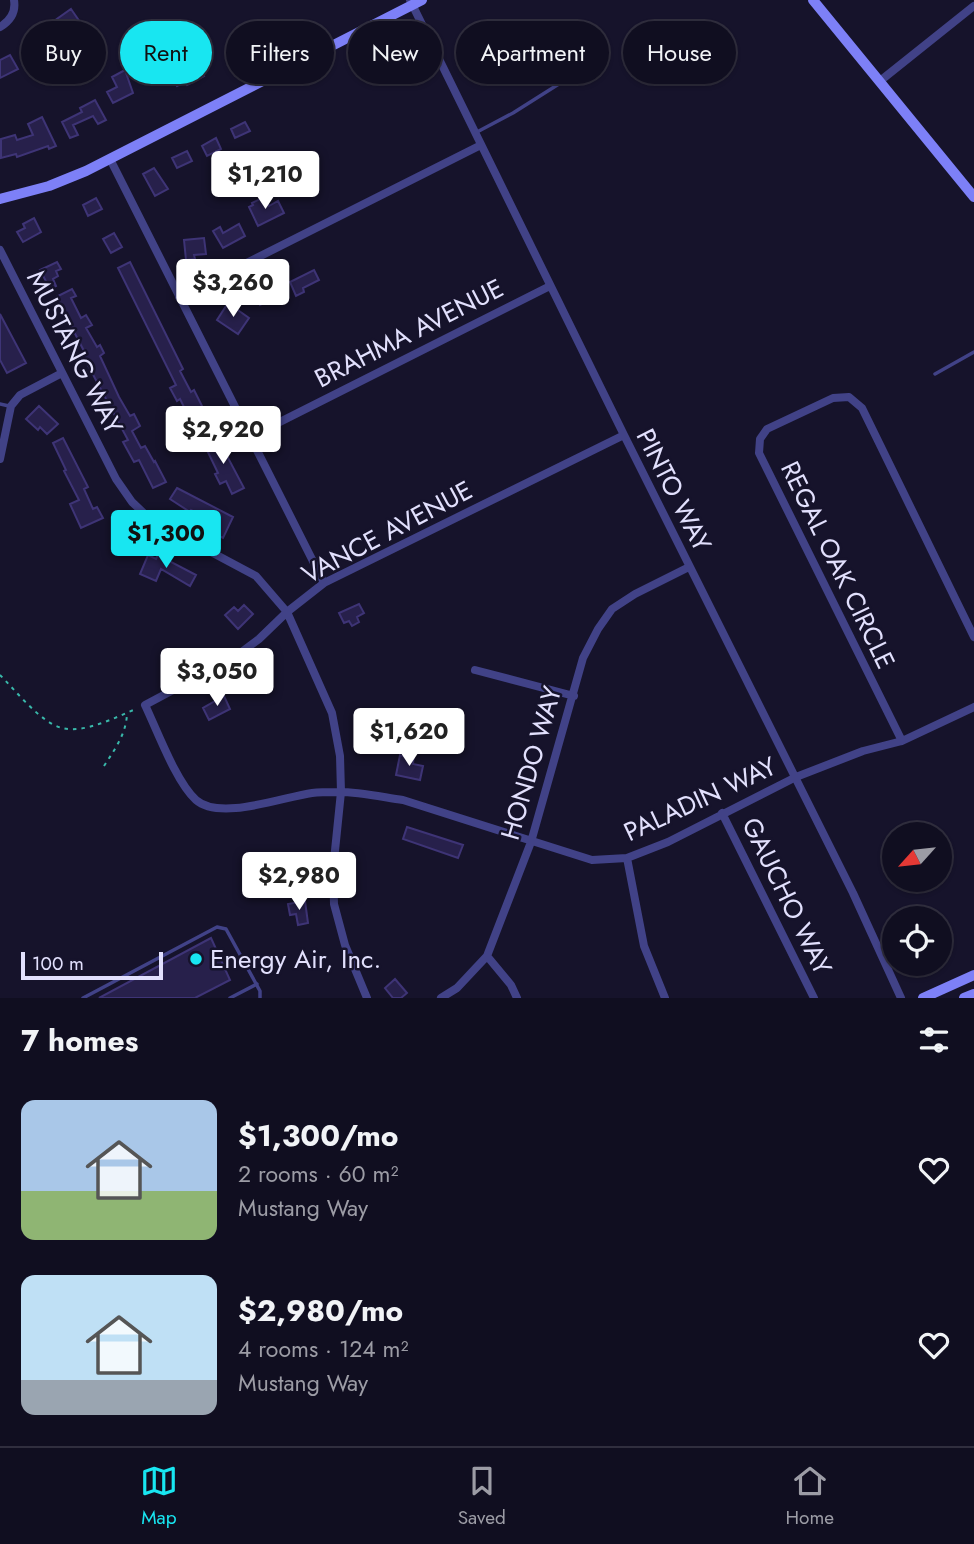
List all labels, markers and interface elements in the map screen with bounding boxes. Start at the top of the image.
chip: Buy [21,21,106,84]
chip: Rent [120,21,212,84]
chip: Filters [226,21,334,84]
chip: New [348,21,442,84]
chip: Apartment [456,21,609,84]
chip: House [623,21,736,84]
pin: $1,210 [208,152,322,211]
text: $1,210 [227,157,303,191]
pin: $3,260 [176,260,290,319]
street label: MUSTANG WAY [17,263,133,441]
text: $3,260 [192,265,274,299]
street label: BRAHMA AVENUE [308,269,510,397]
pin: $2,920 [166,406,280,466]
text: $2,920 [182,412,264,446]
street label: PINTO WAY [627,422,721,558]
street label: REGAL OAK CIRCLE [771,455,905,675]
street label: VANCE AVENUE [295,471,479,593]
pin: $1,300 [109,510,223,570]
text: $1,300 [127,516,205,550]
pin: $3,050 [160,648,274,708]
text: $3,050 [177,654,257,688]
street label: HONDO WAY [491,681,571,844]
pin: $1,620 [352,708,466,768]
text: $1,620 [369,714,449,748]
street label: PALADIN WAY [618,747,783,851]
street label: GAUCHO WAY [733,811,842,981]
north arrow [882,822,952,892]
map controls [882,822,952,976]
pin: $2,980 [242,852,356,912]
text: $2,980 [258,858,340,892]
button: locate [882,906,952,976]
place label: Energy Air, Inc. [210,940,381,978]
scale bar [21,949,163,981]
text: 100 m [32,950,84,977]
marker: Energy Air, Inc. [188,951,204,967]
text: 7 homes [21,1019,138,1062]
icon: filters [915,1021,953,1059]
text: $1,300/mo [238,1114,398,1157]
icon: home [77,1128,161,1212]
icon: heart [915,1151,953,1189]
text: 2 rooms · 60 m² [238,1157,398,1191]
text: Mustang Way [238,1191,368,1225]
text: $2,980/mo [238,1289,403,1332]
icon: home [77,1303,161,1387]
icon: heart [915,1326,953,1364]
text: 4 rooms · 124 m² [238,1332,409,1366]
text: Mustang Way [238,1366,368,1400]
tab: Map [140,1462,178,1531]
tab: Saved [458,1462,506,1531]
tab: Home [786,1462,834,1531]

